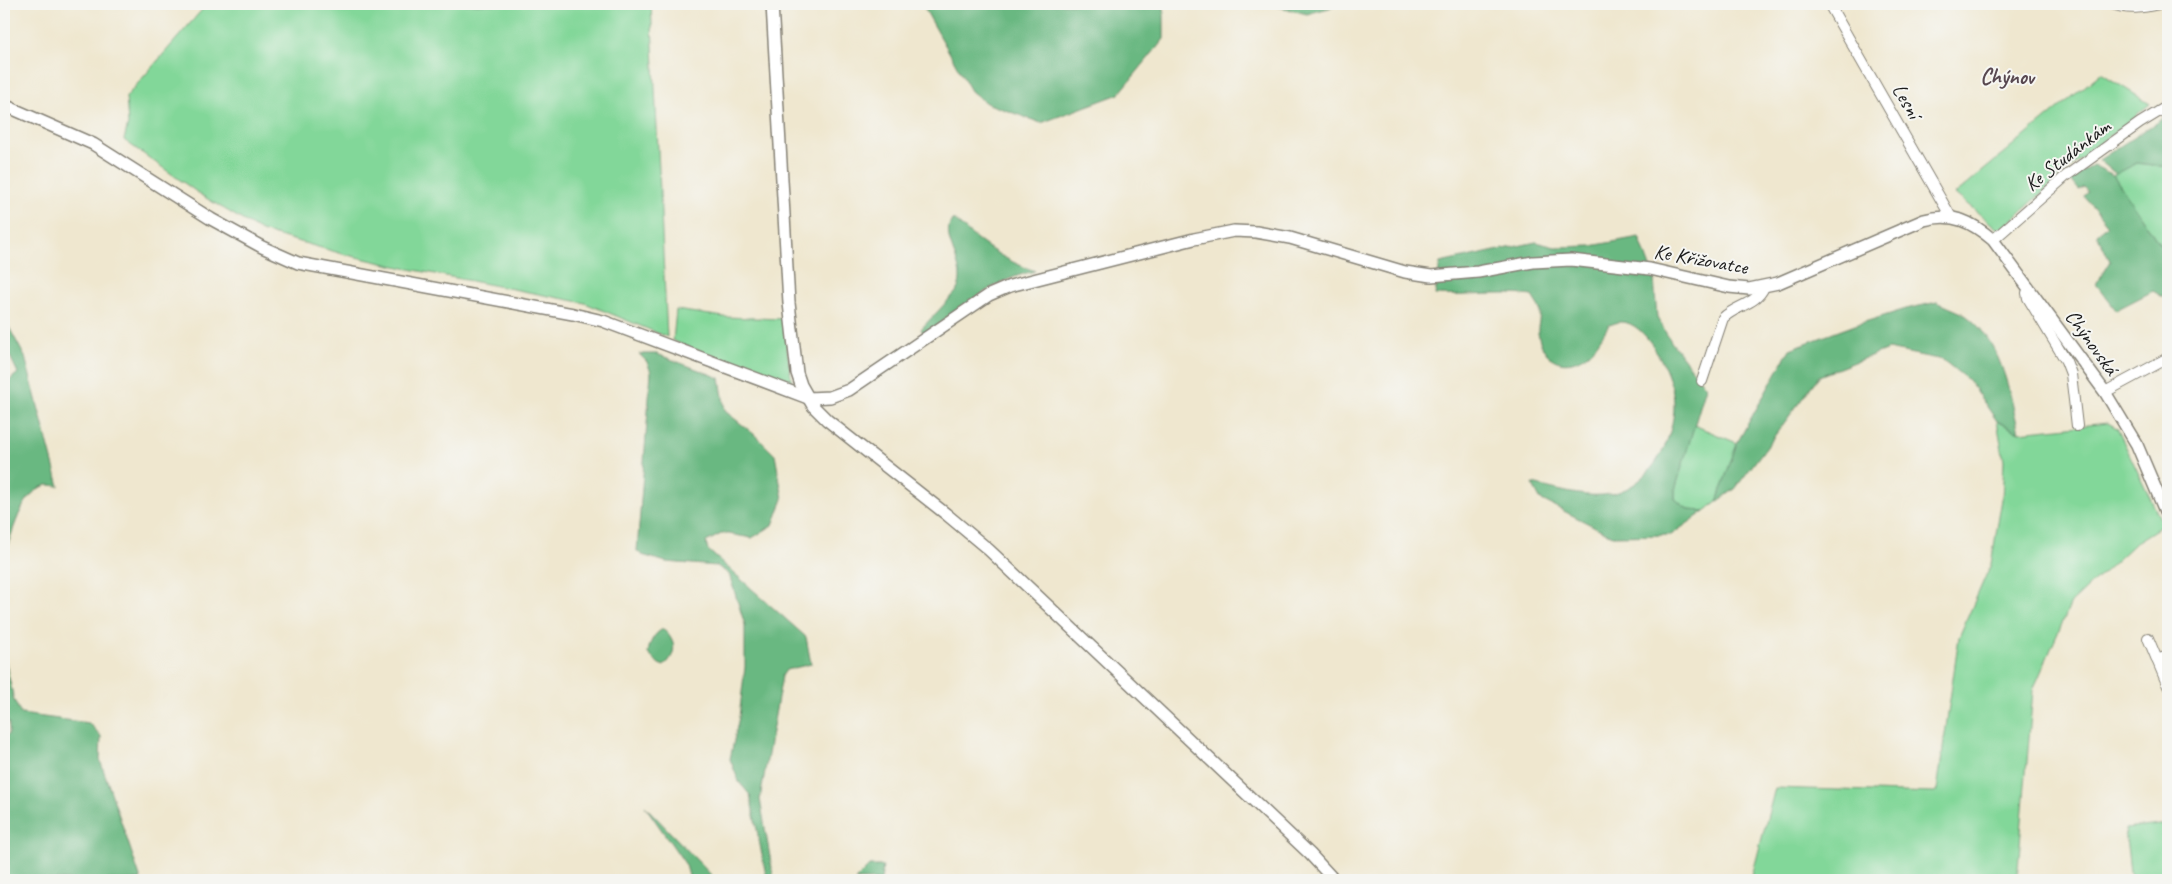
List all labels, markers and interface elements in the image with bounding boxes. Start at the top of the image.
district label: Chýnov [1980,63,2037,91]
street label: Lesní [1887,79,1929,127]
street label: Ke Studánkám [2019,112,2117,197]
street label: Ke Křižovatce [1652,238,1751,280]
street label: Chýnovská [2060,304,2126,381]

